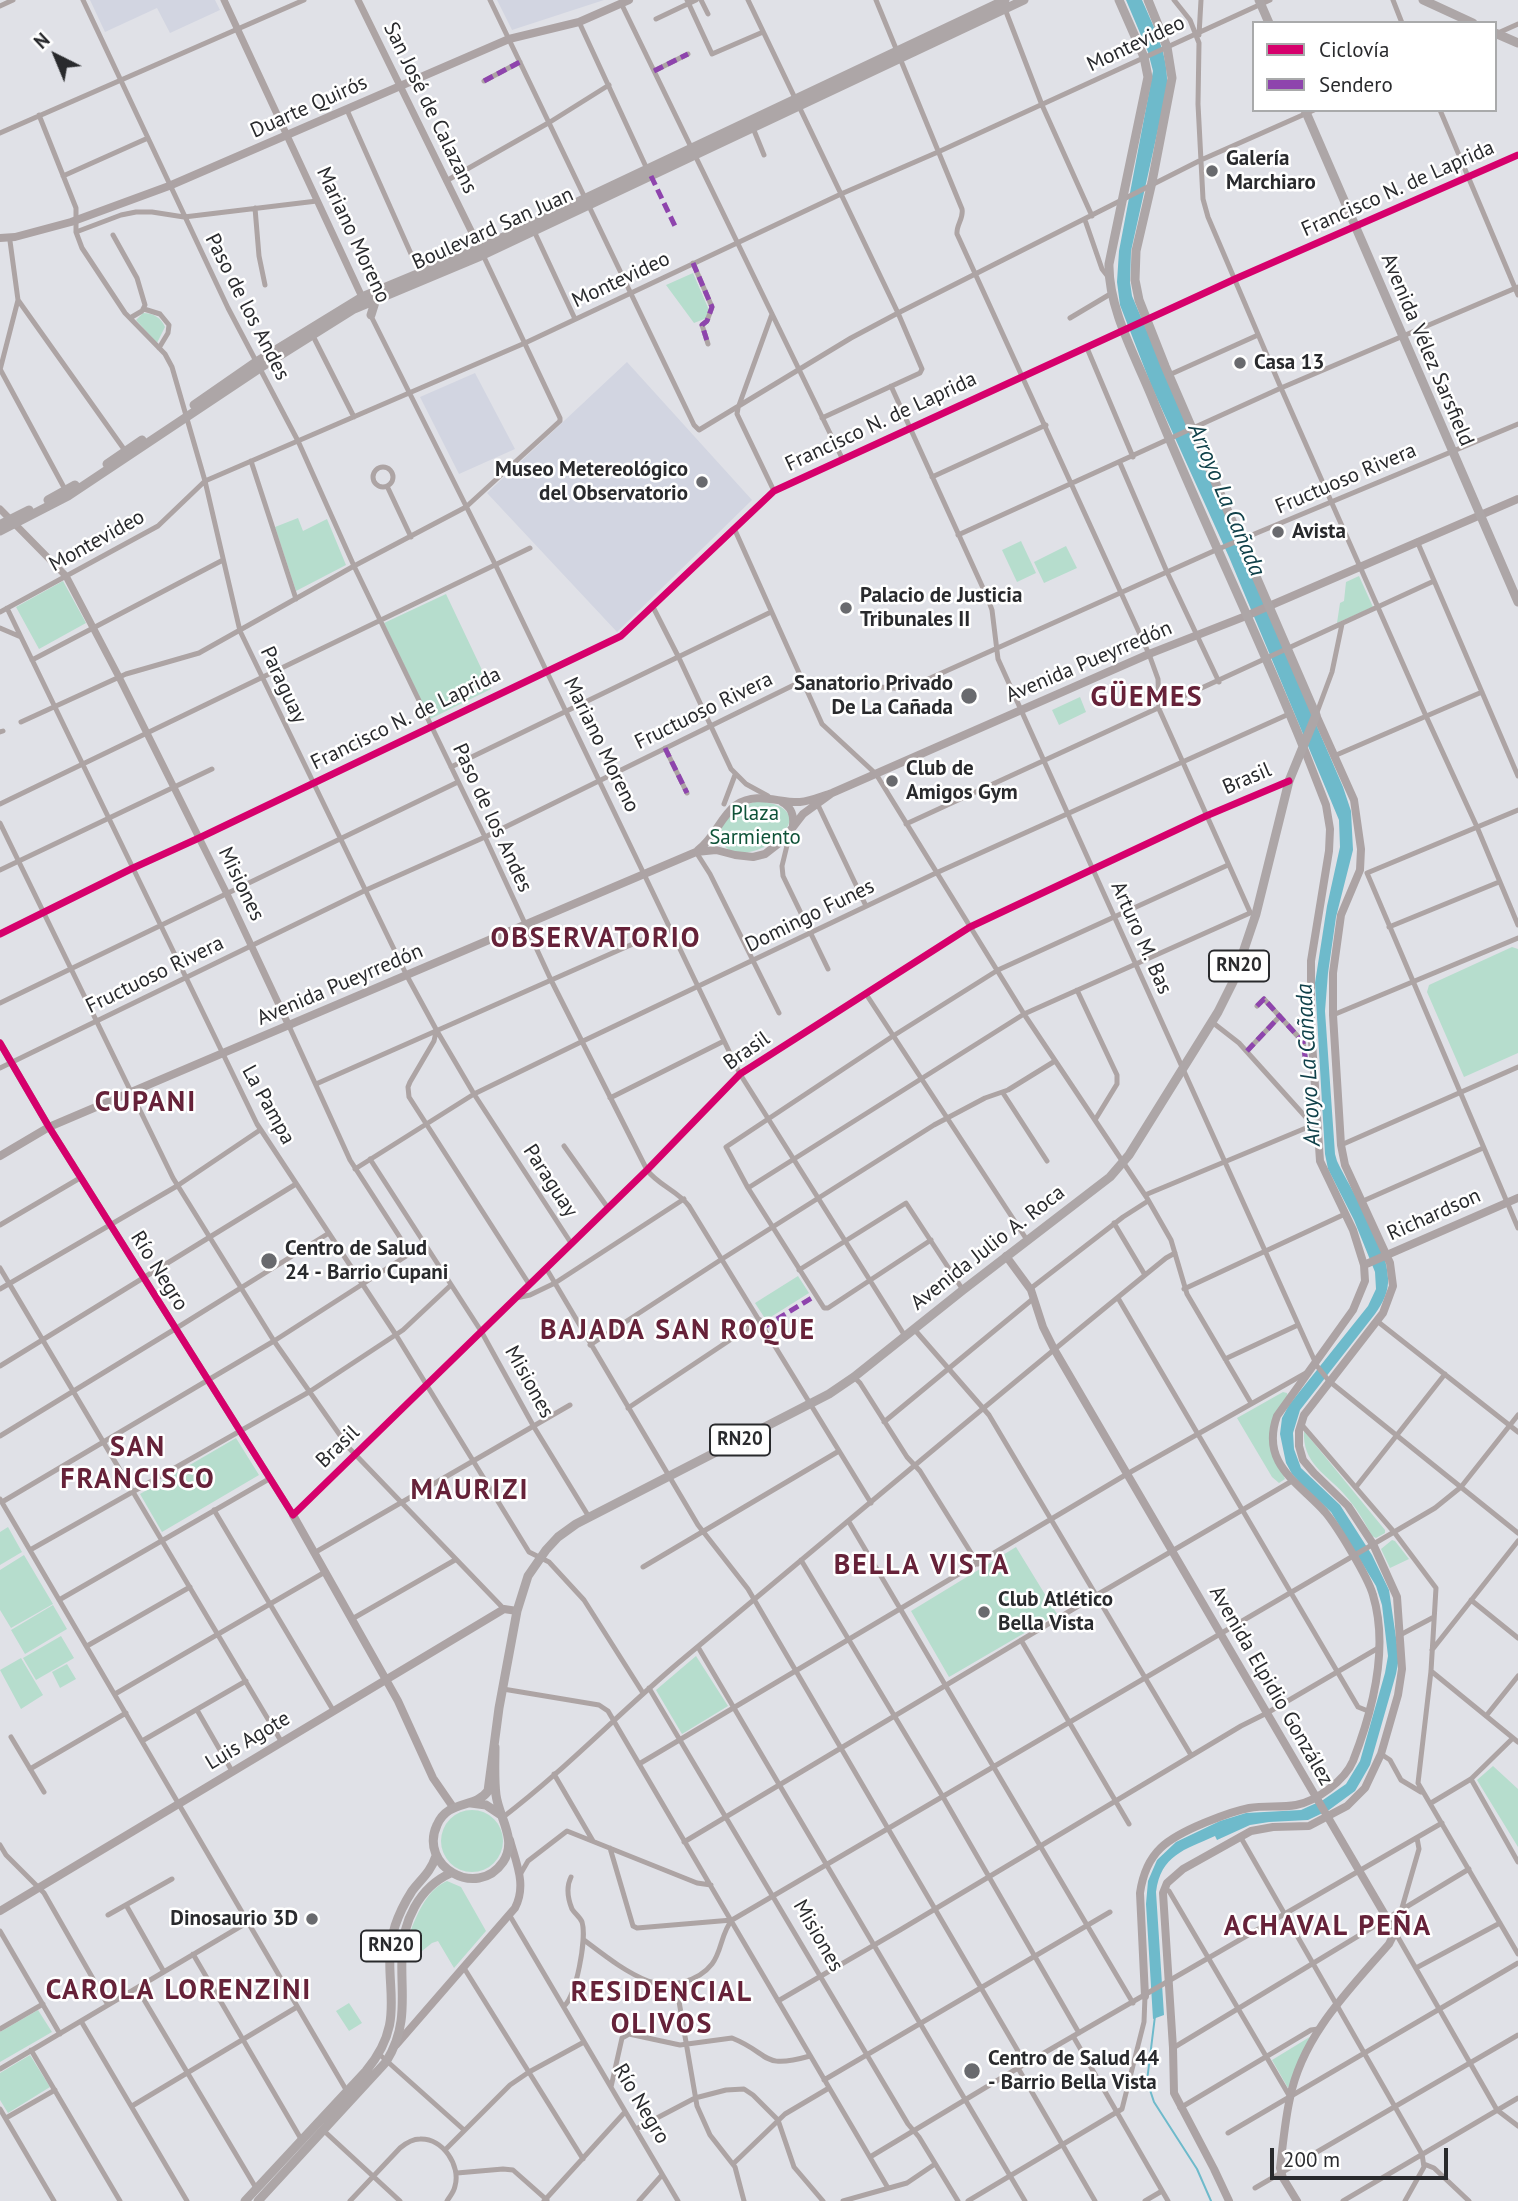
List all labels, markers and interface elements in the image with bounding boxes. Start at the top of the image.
street label: Montevideo [1083,10,1189,78]
street label: San José de Calazans [378,18,482,198]
north arrow [21,21,91,91]
legend [1252,21,1497,112]
text: N [29,28,54,54]
text: Ciclovía [1319,36,1389,63]
street label: Duarte Quirós [247,70,371,144]
text: Sendero [1319,71,1393,98]
street label: Francisco N. de Laprida [1298,135,1498,243]
place label: Galería Marchiaro [1226,146,1316,196]
street label: Mariano Moreno [311,163,395,307]
marker: Galería Marchiaro [1204,163,1220,179]
street label: Boulevard San Juan [409,182,577,276]
street label: Paso de los Andes [199,230,295,384]
street label: Montevideo [568,246,674,314]
street label: Avenida Vélez Sarsfield [1375,250,1479,450]
place label: Casa 13 [1254,350,1324,376]
marker: Casa 13 [1232,355,1248,371]
street label: Francisco N. de Laprida [781,367,981,477]
water label: Arroyo La Cañada [1181,420,1271,580]
street label: Fructuoso Rivera [1272,438,1420,520]
place label: Museo Metereológico del Observatorio [495,457,688,507]
marker: Museo Metereológico del Observatorio [694,474,710,490]
street label: Montevideo [45,504,149,578]
place label: Avista [1292,519,1346,545]
marker: Avista [1270,524,1286,540]
place label: Palacio de Justicia Tribunales II [860,583,1022,633]
marker: Palacio de Justicia Tribunales II [838,600,854,616]
street label: Avenida Pueyrredón [1002,616,1176,708]
street label: Paraguay [254,643,312,727]
street label: Francisco N. de Laprida [307,662,505,776]
street label: Fructuoso Rivera [631,667,777,755]
place label: Sanatorio Privado De La Cañada [794,671,953,721]
street label: Mariano Moreno [557,673,645,817]
district label: GÜEMES [1091,681,1203,715]
marker: Sanatorio Privado De La Cañada [959,686,979,706]
street label: Paso de los Andes [447,740,537,896]
place label: Club de Amigos Gym [906,756,1018,806]
street label: Brasil [1219,758,1275,800]
marker: Club de Amigos Gym [884,773,900,789]
park label: Plaza Sarmiento [709,801,801,851]
street label: Misiones [212,843,270,925]
street label: Domingo Funes [741,874,879,958]
street label: Arturo M. Bas [1105,878,1177,998]
district label: OBSERVATORIO [492,922,700,956]
street label: Fructuoso Rivera [82,931,228,1019]
street label: Avenida Pueyrredón [253,939,427,1031]
road number: RN20 [1209,950,1269,982]
water label: Arroyo La Cañada [1291,983,1327,1147]
street label: Brasil [719,1026,775,1076]
street label: La Pampa [236,1061,300,1149]
district label: CUPANI [96,1086,196,1120]
street label: Paraguay [517,1140,583,1222]
street label: Avenida Julio A. Roca [906,1180,1070,1316]
street label: Richardson [1383,1183,1485,1247]
street label: Río Negro [125,1227,193,1315]
place label: Centro de Salud 24 - Barrio Cupani [285,1236,448,1286]
marker: Centro de Salud 24 - Barrio Cupani [259,1251,279,1271]
district label: BAJADA SAN ROQUE [542,1314,814,1348]
street label: Misiones [499,1341,559,1423]
street label: Brasil [311,1420,365,1474]
road number: RN20 [710,1424,770,1456]
district label: SAN FRANCISCO [61,1431,215,1497]
district label: MAURIZI [411,1474,529,1508]
district label: BELLA VISTA [835,1549,1009,1583]
street label: Avenida Elpidio González [1204,1582,1338,1790]
place label: Club Atlético Bella Vista [998,1587,1113,1637]
marker: Club Atlético Bella Vista [976,1604,992,1620]
street label: Luis Agote [201,1706,295,1776]
street label: Misiones [787,1896,849,1976]
place label: Dinosaurio 3D [170,1906,298,1932]
district label: ACHAVAL PEÑA [1225,1910,1431,1944]
marker: Dinosaurio 3D [304,1911,320,1927]
road number: RN20 [361,1930,421,1962]
district label: CAROLA LORENZINI [48,1974,310,2008]
district label: RESIDENCIAL OLIVOS [572,1976,752,2042]
place label: Centro de Salud 44 - Barrio Bella Vista [988,2046,1159,2096]
street label: Río Negro [607,2059,675,2149]
marker: Centro de Salud 44 - Barrio Bella Vista [962,2061,982,2081]
scale bar [1273,2134,1452,2178]
text: 200 m [1283,2146,1340,2173]

